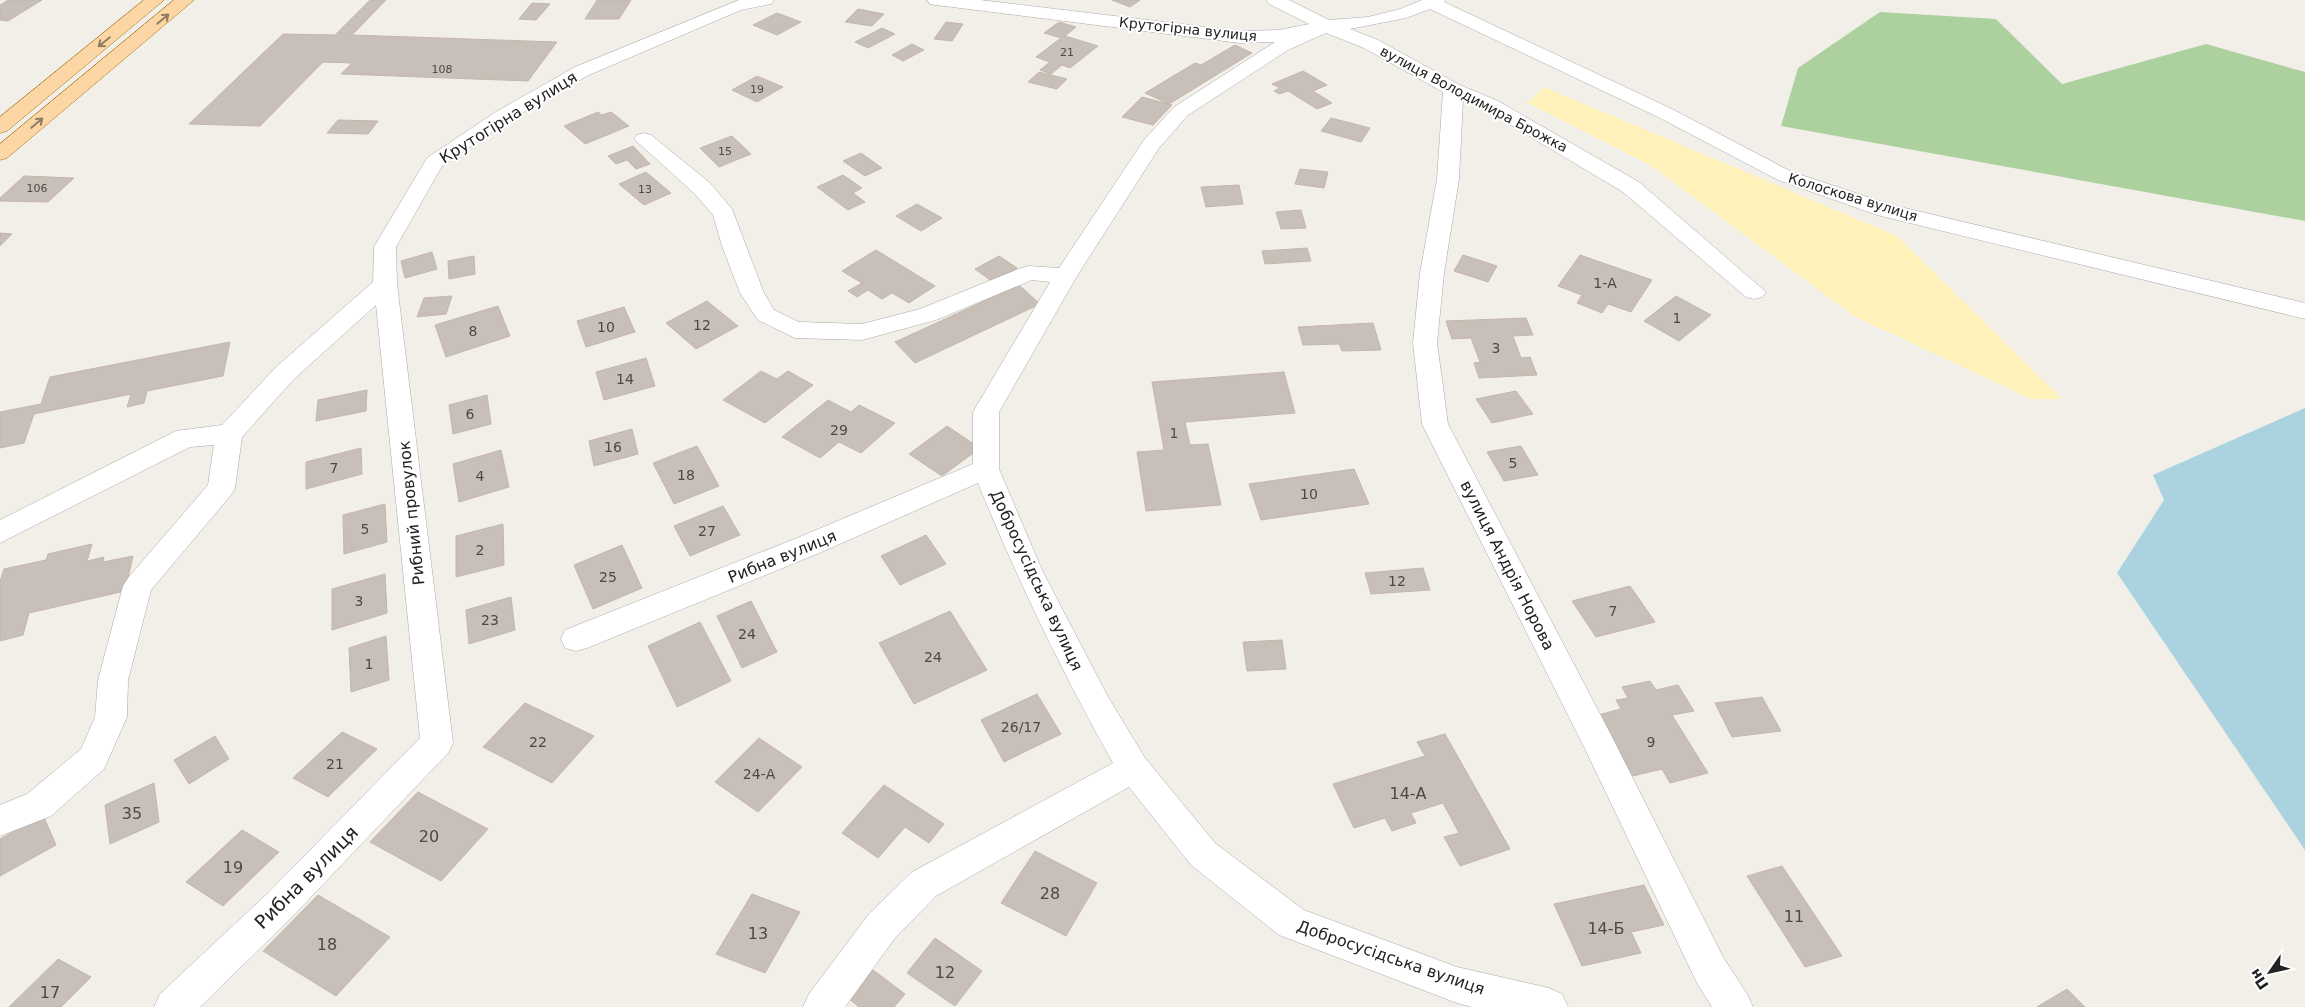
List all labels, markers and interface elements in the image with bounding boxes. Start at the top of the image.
one-way arrow [156,13,169,24]
street label: Крутогірна вулиця [1118,14,1258,44]
one-way arrow [98,36,111,47]
street label: вулиця Володимира Брожка [1378,43,1570,155]
house number: 21 [1060,46,1074,59]
house number: 108 [432,63,453,76]
street label: Крутогірна вулиця [436,67,581,167]
house number: 19 [750,83,764,96]
one-way arrow [31,117,44,128]
house number: 15 [718,145,732,158]
street label: Колоскова вулиця [1786,170,1920,224]
house number: 106 [27,182,48,195]
house number: 13 [638,183,652,196]
house number: 1-А [1593,275,1617,291]
house number: 1 [1673,310,1681,326]
house number: 12 [693,317,711,333]
house number: 10 [597,319,615,335]
house number: 8 [469,323,477,339]
house number: 3 [1492,340,1500,356]
house number: 14 [616,371,634,387]
house number: 6 [466,406,475,422]
house number: 29 [830,422,848,438]
house number: 1 [1170,425,1178,441]
street label: Рибний провулок [394,439,429,586]
house number: 16 [604,439,622,455]
house number: 5 [1509,455,1517,471]
house number: 7 [330,460,338,476]
house number: 18 [677,467,695,483]
house number: 4 [476,468,485,484]
street label: вулиця Андрія Норова [1456,477,1559,653]
house number: 10 [1300,486,1318,502]
street label: Добросусідська вулиця [986,487,1087,674]
house number: 5 [361,521,369,537]
house number: 27 [698,523,716,539]
street label: Рибна вулиця [725,526,839,587]
house number: 2 [476,542,484,558]
house number: 25 [599,569,617,585]
house number: 12 [1388,573,1406,589]
house number: 3 [355,593,363,609]
house number: 7 [1609,603,1617,619]
house number: 23 [481,612,499,628]
house number: 24 [738,626,756,642]
house number: 24 [924,649,942,665]
house number: 1 [365,656,373,672]
house number: 26/17 [1001,719,1041,735]
house number: 22 [529,734,547,750]
house number: 9 [1647,734,1655,750]
house number: 21 [326,756,344,772]
house number: 24-А [743,766,776,782]
house number: 14-А [1389,784,1427,803]
house number: 35 [122,804,142,823]
street label: Рибна вулиця [250,821,362,933]
house number: 20 [419,827,439,846]
house number: 19 [223,858,243,877]
house number: 28 [1040,884,1060,903]
house number: 11 [1784,907,1804,926]
street label: Добросусідська вулиця [1294,916,1487,999]
house number: 14-Б [1587,919,1625,938]
house number: 13 [748,924,768,943]
house number: 18 [317,935,337,954]
north arrow [2245,947,2295,997]
house number: 12 [935,963,955,982]
text: Пн [2247,966,2272,993]
house number: 17 [40,983,60,1002]

